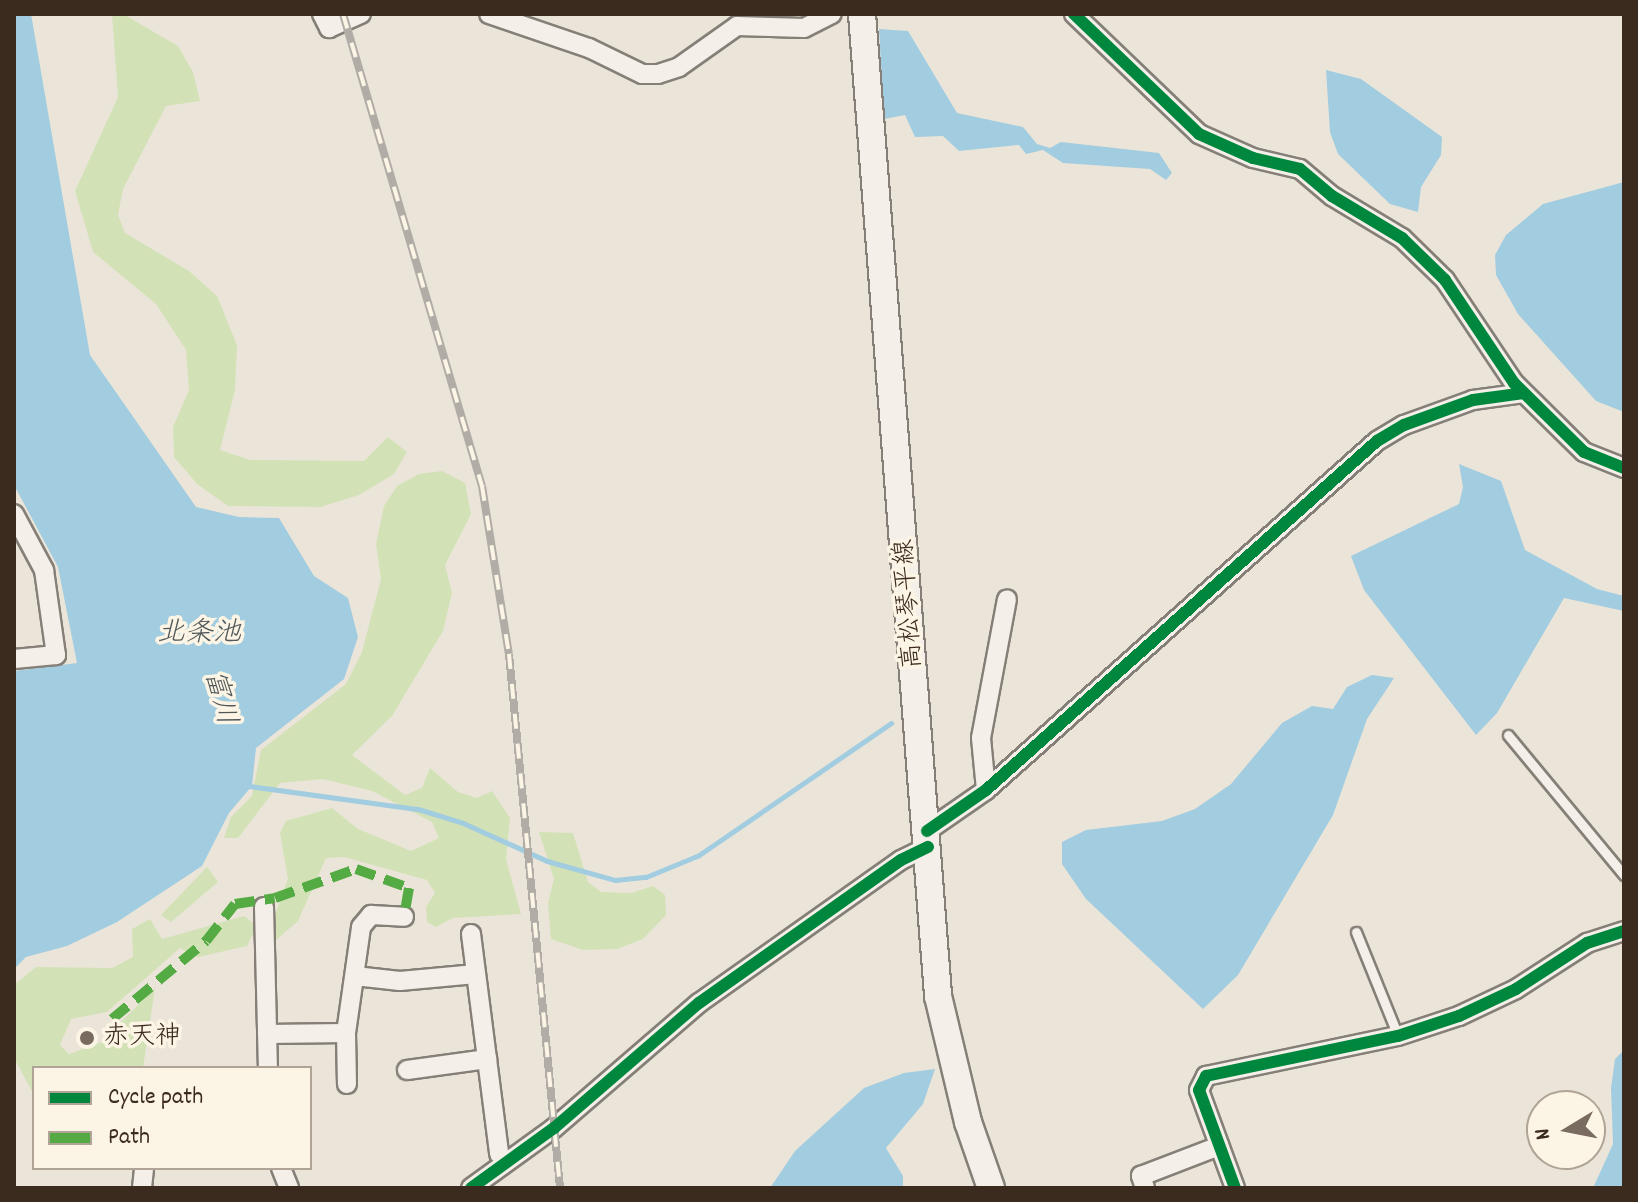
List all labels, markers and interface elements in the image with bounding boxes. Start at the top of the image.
street label: 高松琴平線 [890,538,930,670]
water label: 北条池 [157,618,241,652]
water label: 富川 [195,667,241,729]
place label: 赤天神 [103,1022,181,1054]
marker: 赤天神 [78,1029,96,1047]
legend [32,1066,312,1170]
text: Cycle path [108,1081,203,1115]
north arrow [1526,1090,1606,1170]
text: Path [108,1121,150,1155]
text: N [1528,1126,1560,1142]

